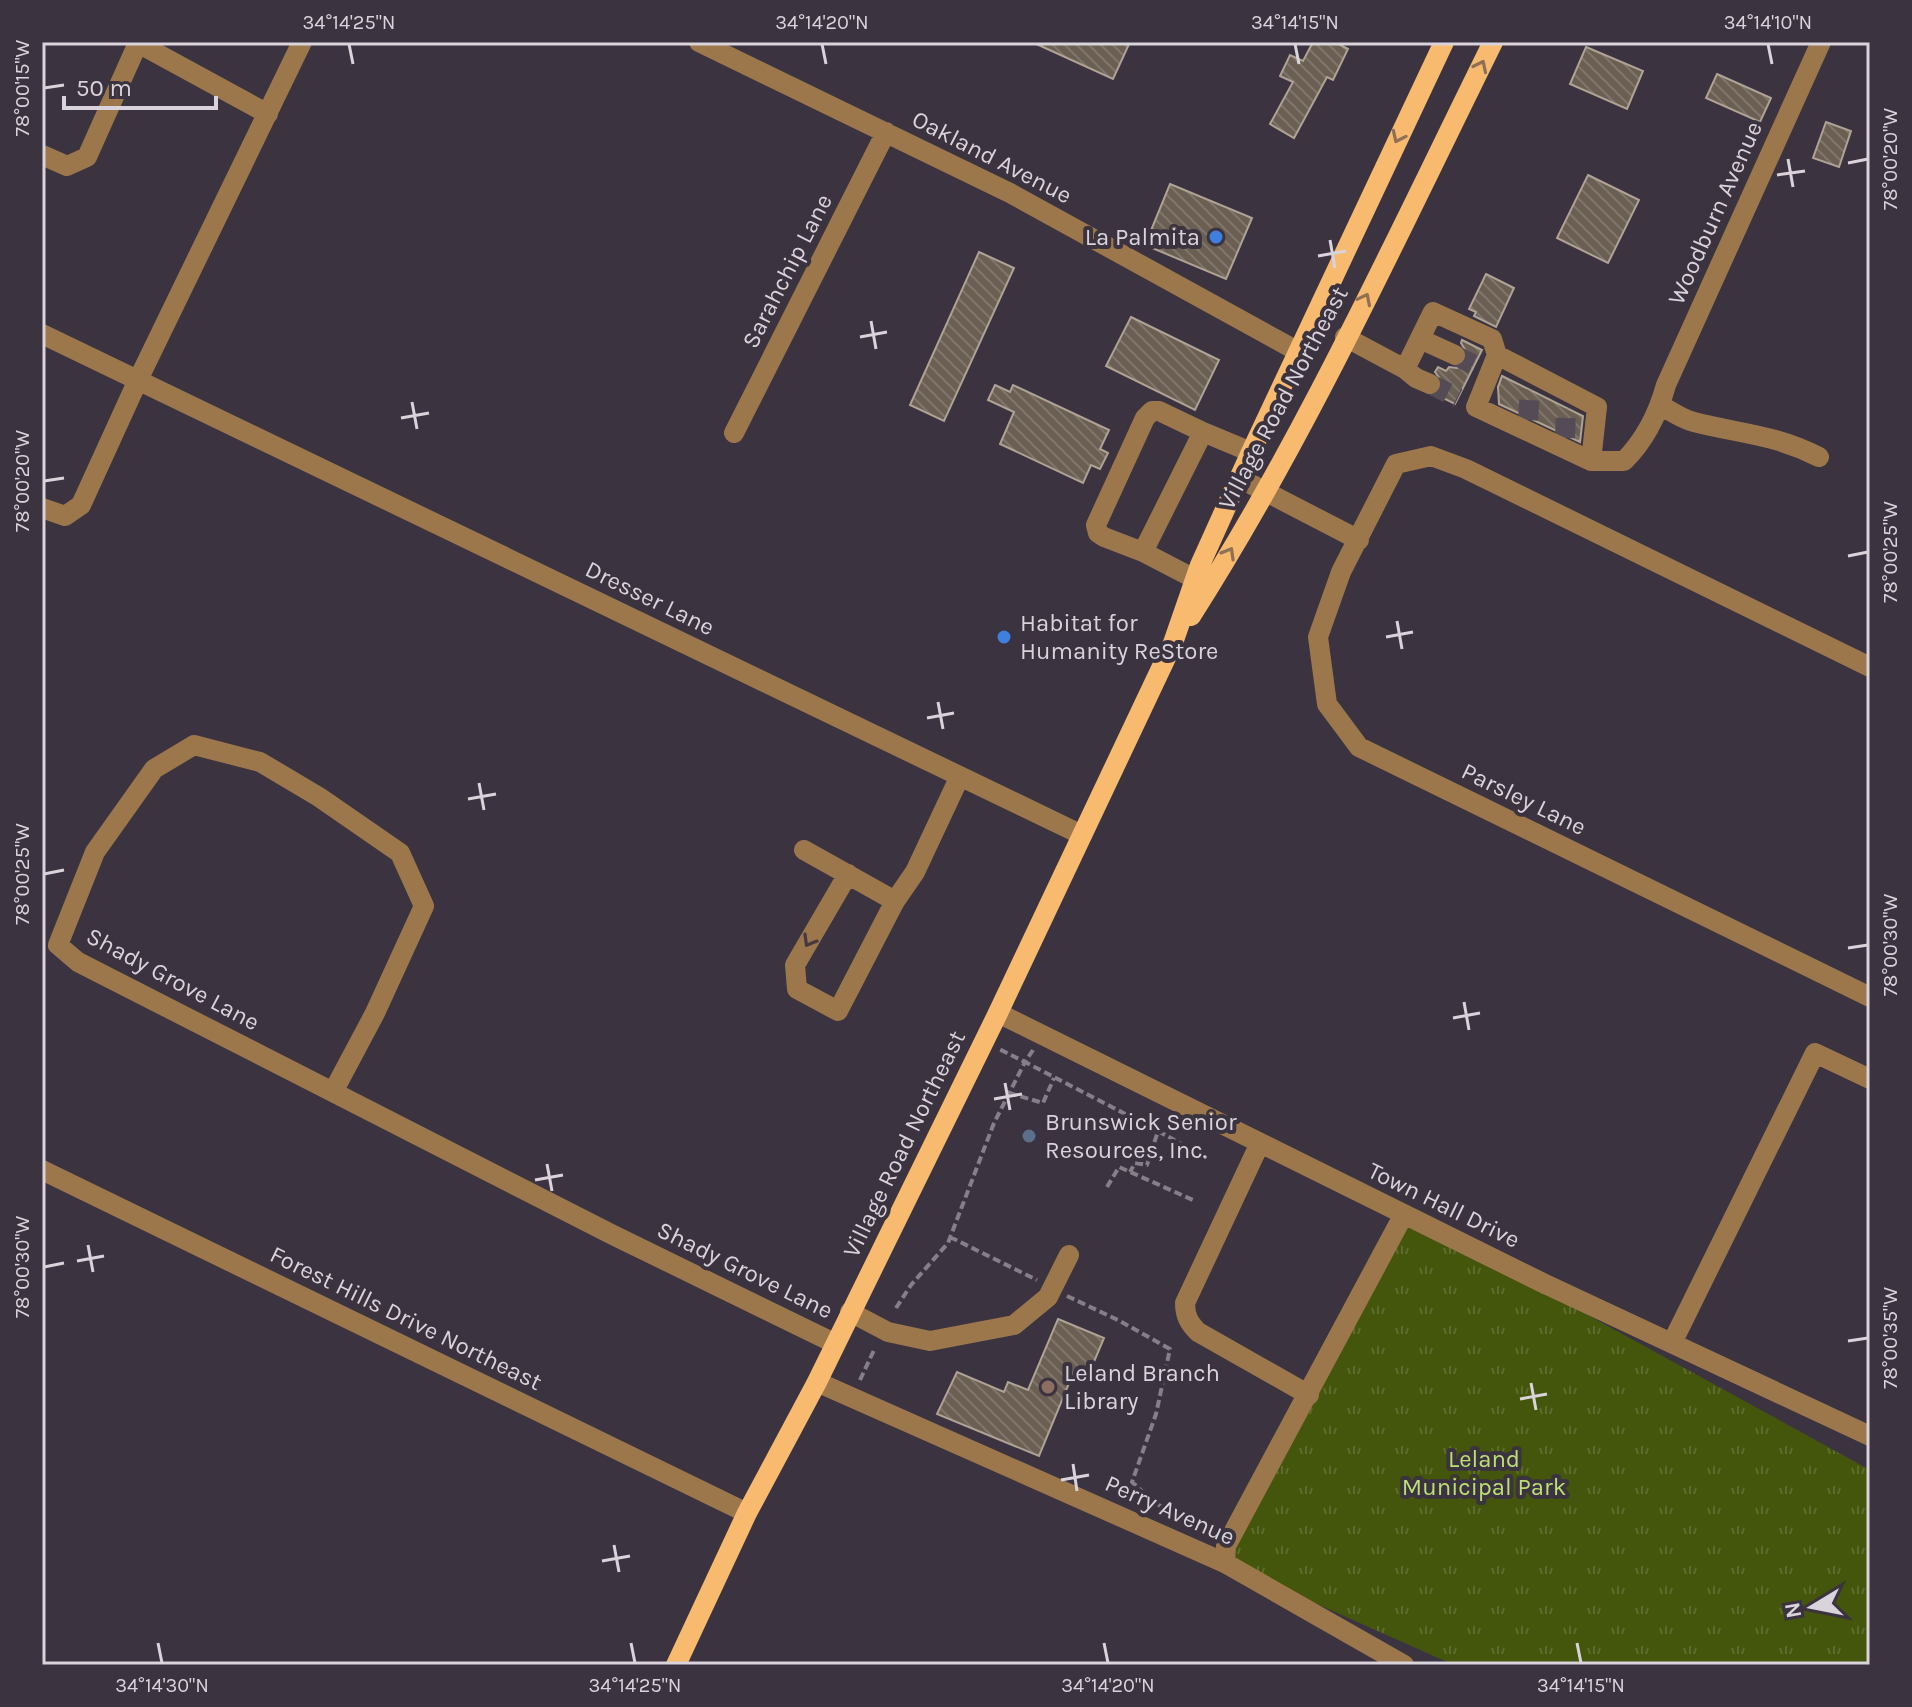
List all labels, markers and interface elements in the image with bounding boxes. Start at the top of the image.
text: 34°14'25"N [303,11,395,34]
text: 34°14'20"N [775,11,869,34]
text: 34°14'15"N [1251,11,1339,34]
text: 34°14'10"N [1724,11,1812,34]
text: 78°00'15"W [11,39,34,136]
scale bar [64,60,216,110]
one-way arrow [1471,60,1486,75]
text: 50 m [76,74,132,102]
street label: Oakland Avenue [907,105,1077,209]
text: 78°00'20"W [1879,108,1902,210]
street label: Woodburn Avenue [1662,117,1768,309]
one-way arrow [1392,129,1408,144]
street label: Sarahchip Lane [736,189,838,353]
place label: La Palmita [1085,223,1200,251]
marker: La Palmita [1207,228,1225,246]
street label: Village Road Northeast [1212,282,1354,514]
one-way arrow [1355,293,1370,308]
text: 78°00'20"W [11,430,34,532]
text: 78°00'25"W [1879,501,1902,603]
one-way arrow [1219,547,1235,562]
street label: Dresser Lane [581,555,719,641]
place label: Habitat for Humanity ReStore [1020,609,1218,665]
marker: Habitat for Humanity ReStore [995,628,1013,646]
street label: Parsley Lane [1457,757,1591,841]
text: 78°00'25"W [11,823,34,925]
text: 78°00'30"W [1879,894,1902,996]
street label: Shady Grove Lane [82,922,264,1036]
one-way arrow [803,933,819,947]
street label: Village Road Northeast [837,1026,971,1262]
place label: Brunswick Senior Resources, Inc. [1045,1108,1237,1164]
marker: Brunswick Senior Resources, Inc. [1020,1127,1038,1145]
street label: Town Hall Drive [1364,1156,1524,1254]
street label: Shady Grove Lane [653,1215,837,1325]
text: 78°00'30"W [11,1216,34,1318]
street label: Forest Hills Drive Northeast [266,1240,546,1396]
text: 78°00'35"W [1879,1287,1902,1389]
place label: Leland Branch Library [1064,1359,1220,1415]
marker: Leland Branch Library [1039,1378,1057,1396]
park label: Leland Municipal Park [1402,1445,1566,1501]
street label: Perry Avenue [1101,1469,1239,1551]
north arrow [1772,1567,1852,1647]
text: N [1779,1600,1807,1620]
text: 34°14'30"N [115,1674,209,1697]
text: 34°14'25"N [589,1674,681,1697]
text: 34°14'20"N [1061,1674,1155,1697]
text: 34°14'15"N [1537,1674,1625,1697]

